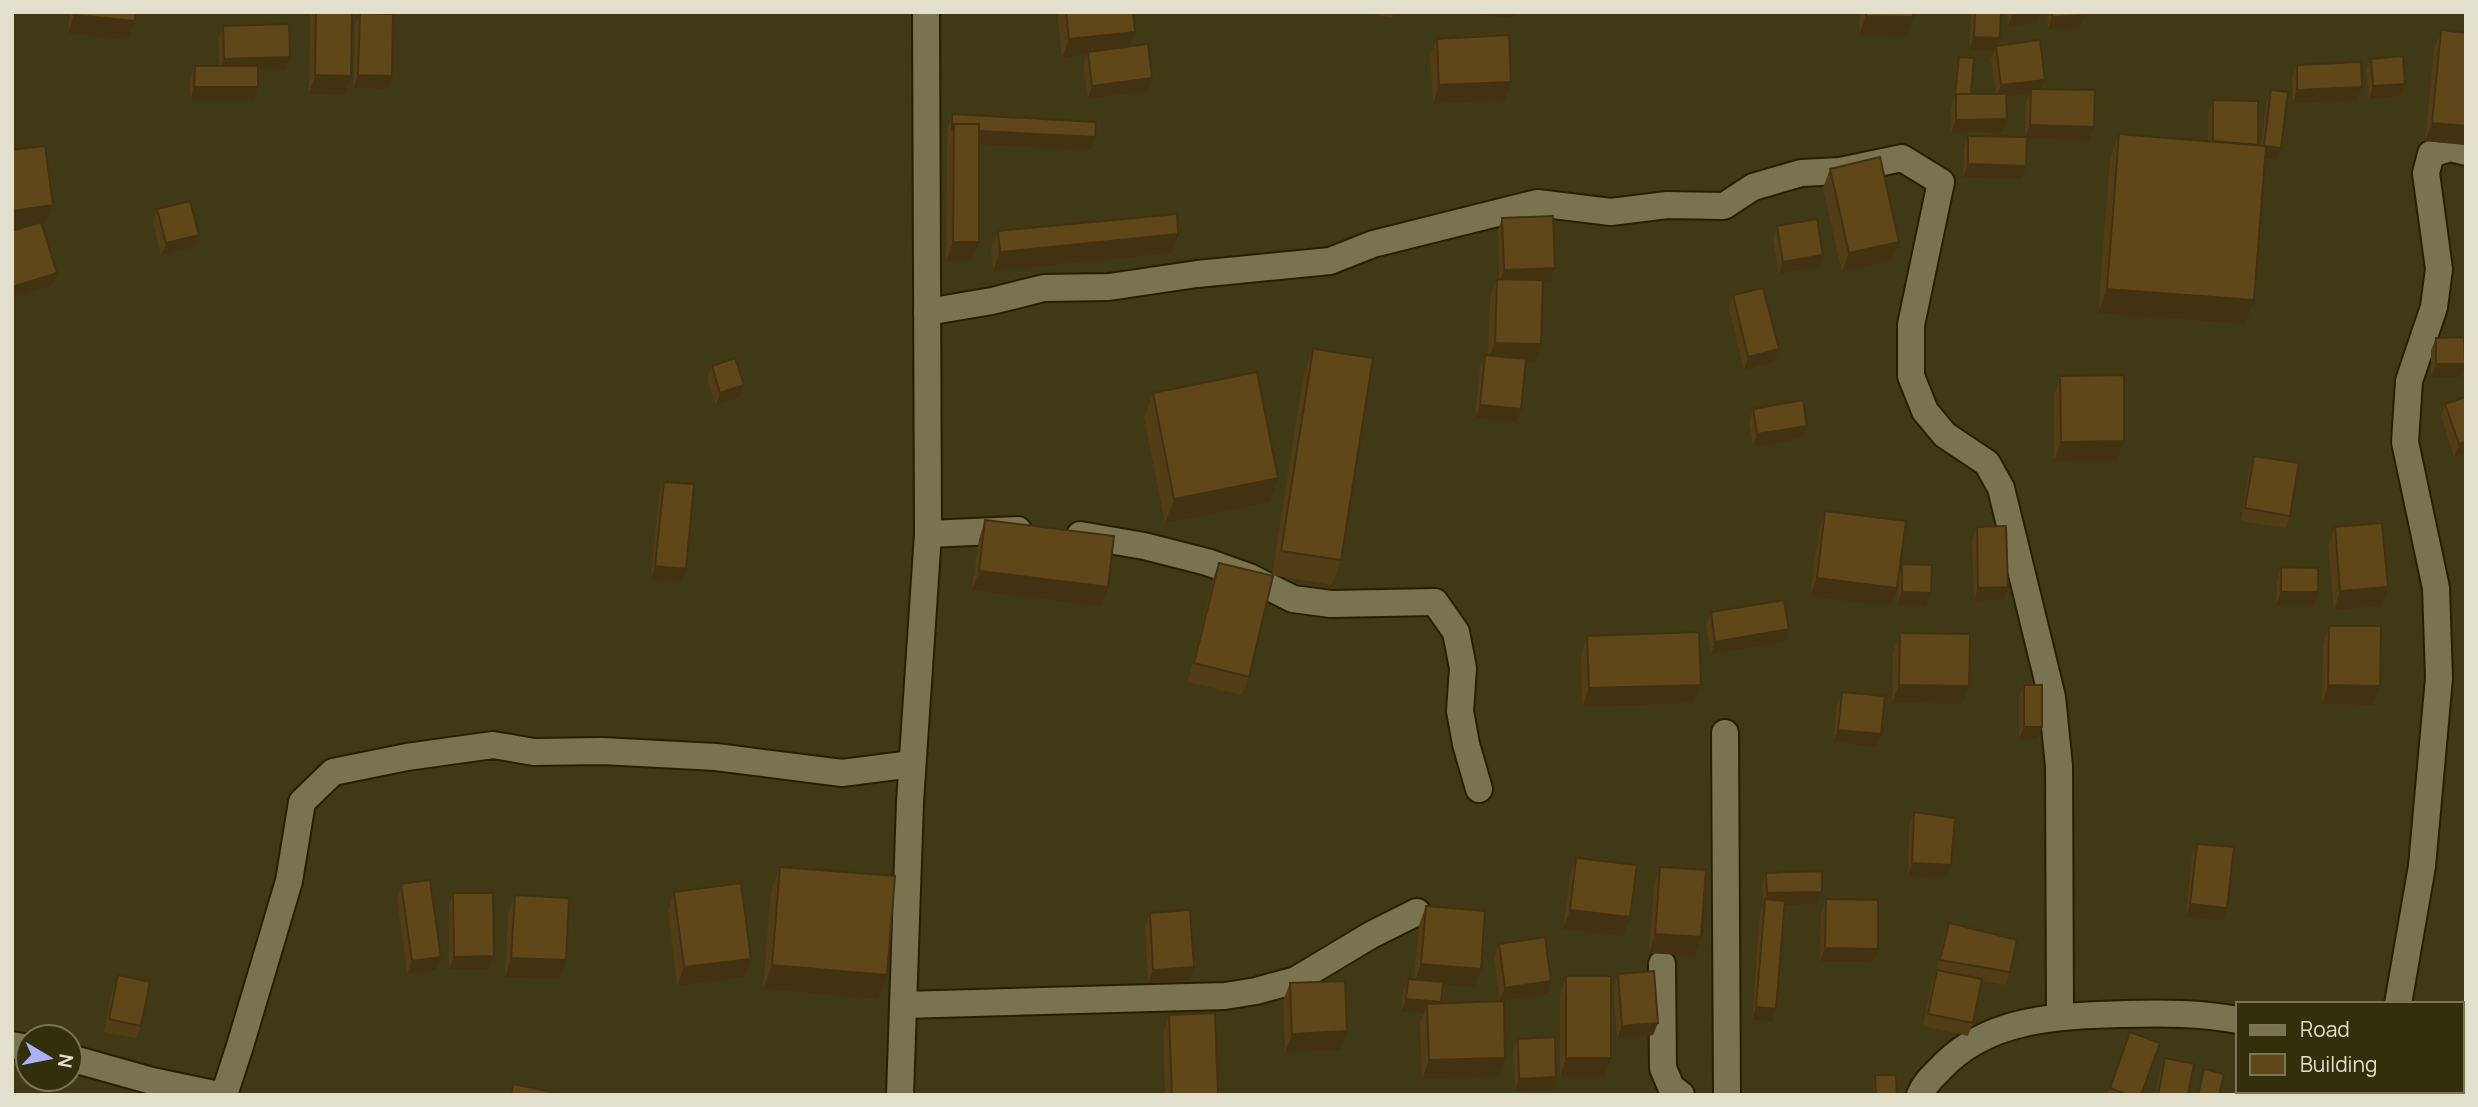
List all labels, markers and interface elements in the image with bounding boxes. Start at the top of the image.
legend [2236,1002,2464,1093]
text: Road [2300,1015,2350,1043]
north arrow [14,1023,84,1093]
text: Building [2300,1050,2377,1078]
text: N [52,1052,80,1070]

